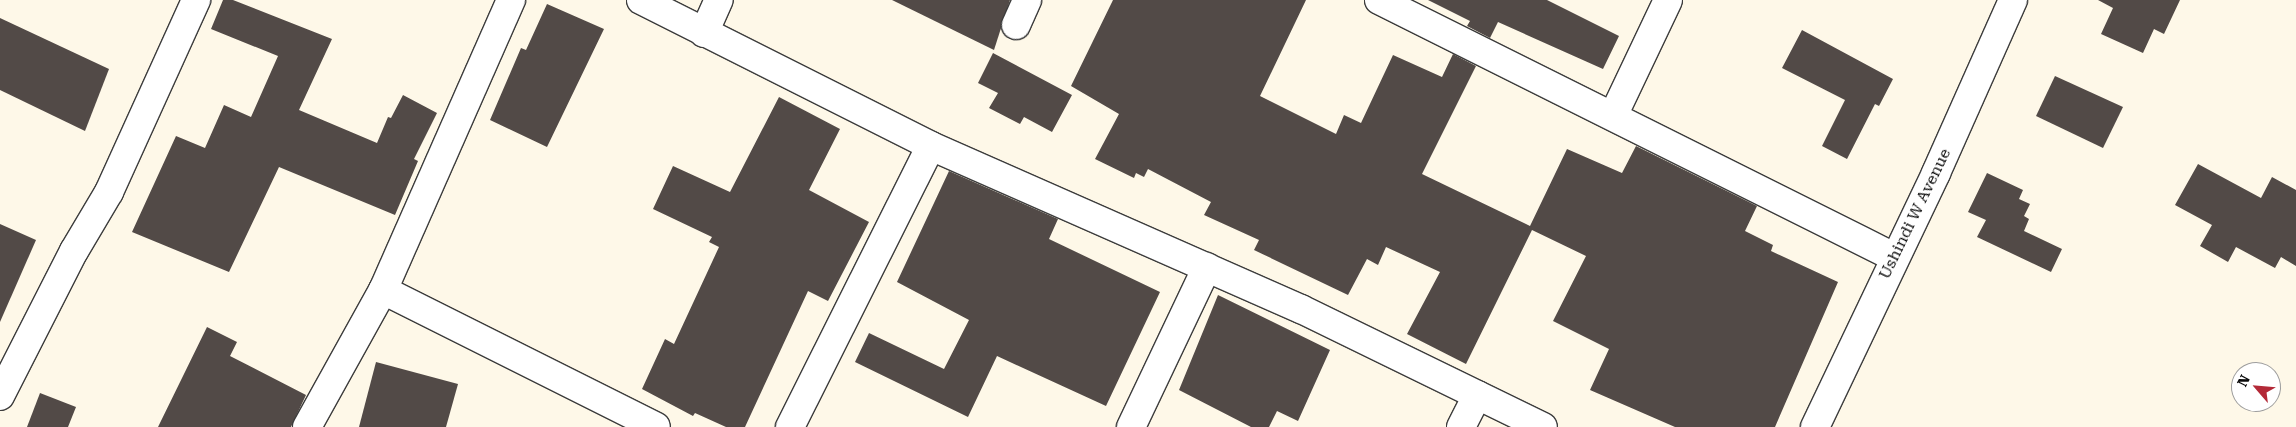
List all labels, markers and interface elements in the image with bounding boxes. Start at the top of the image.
street label: Ushindi W Avenue [1875,146,1955,282]
north arrow [2231,362,2281,412]
text: N [2234,372,2253,389]

